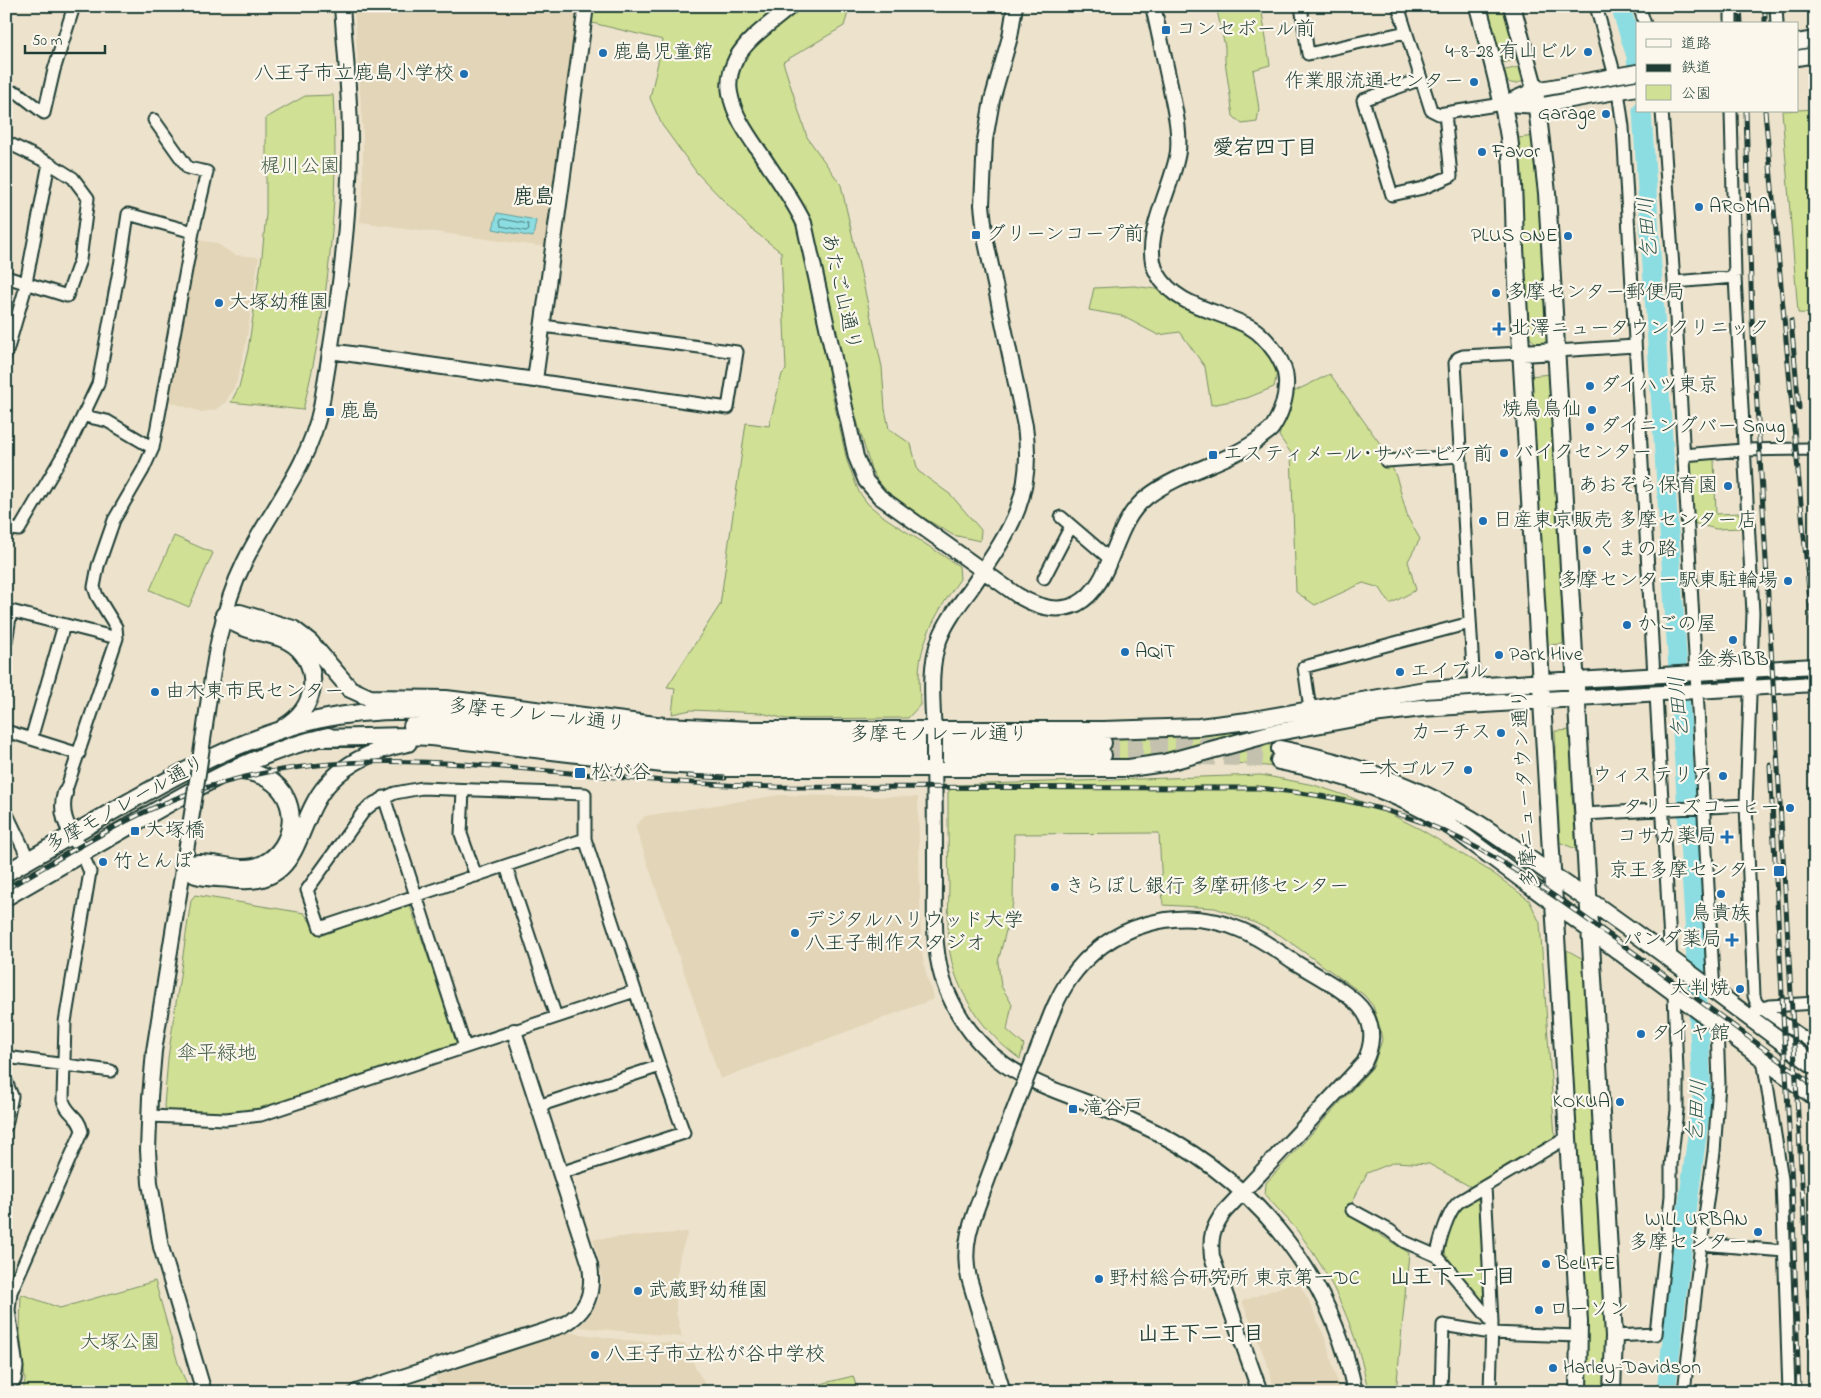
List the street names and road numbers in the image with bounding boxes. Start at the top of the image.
street label: あたご山通り [812,230,868,354]
street label: 多摩ニュータウン通り [1506,688,1546,888]
street label: 多摩モノレール通り [447,692,627,740]
street label: 多摩モノレール通り [850,721,1028,750]
street label: 多摩モノレール通り [41,749,211,861]

